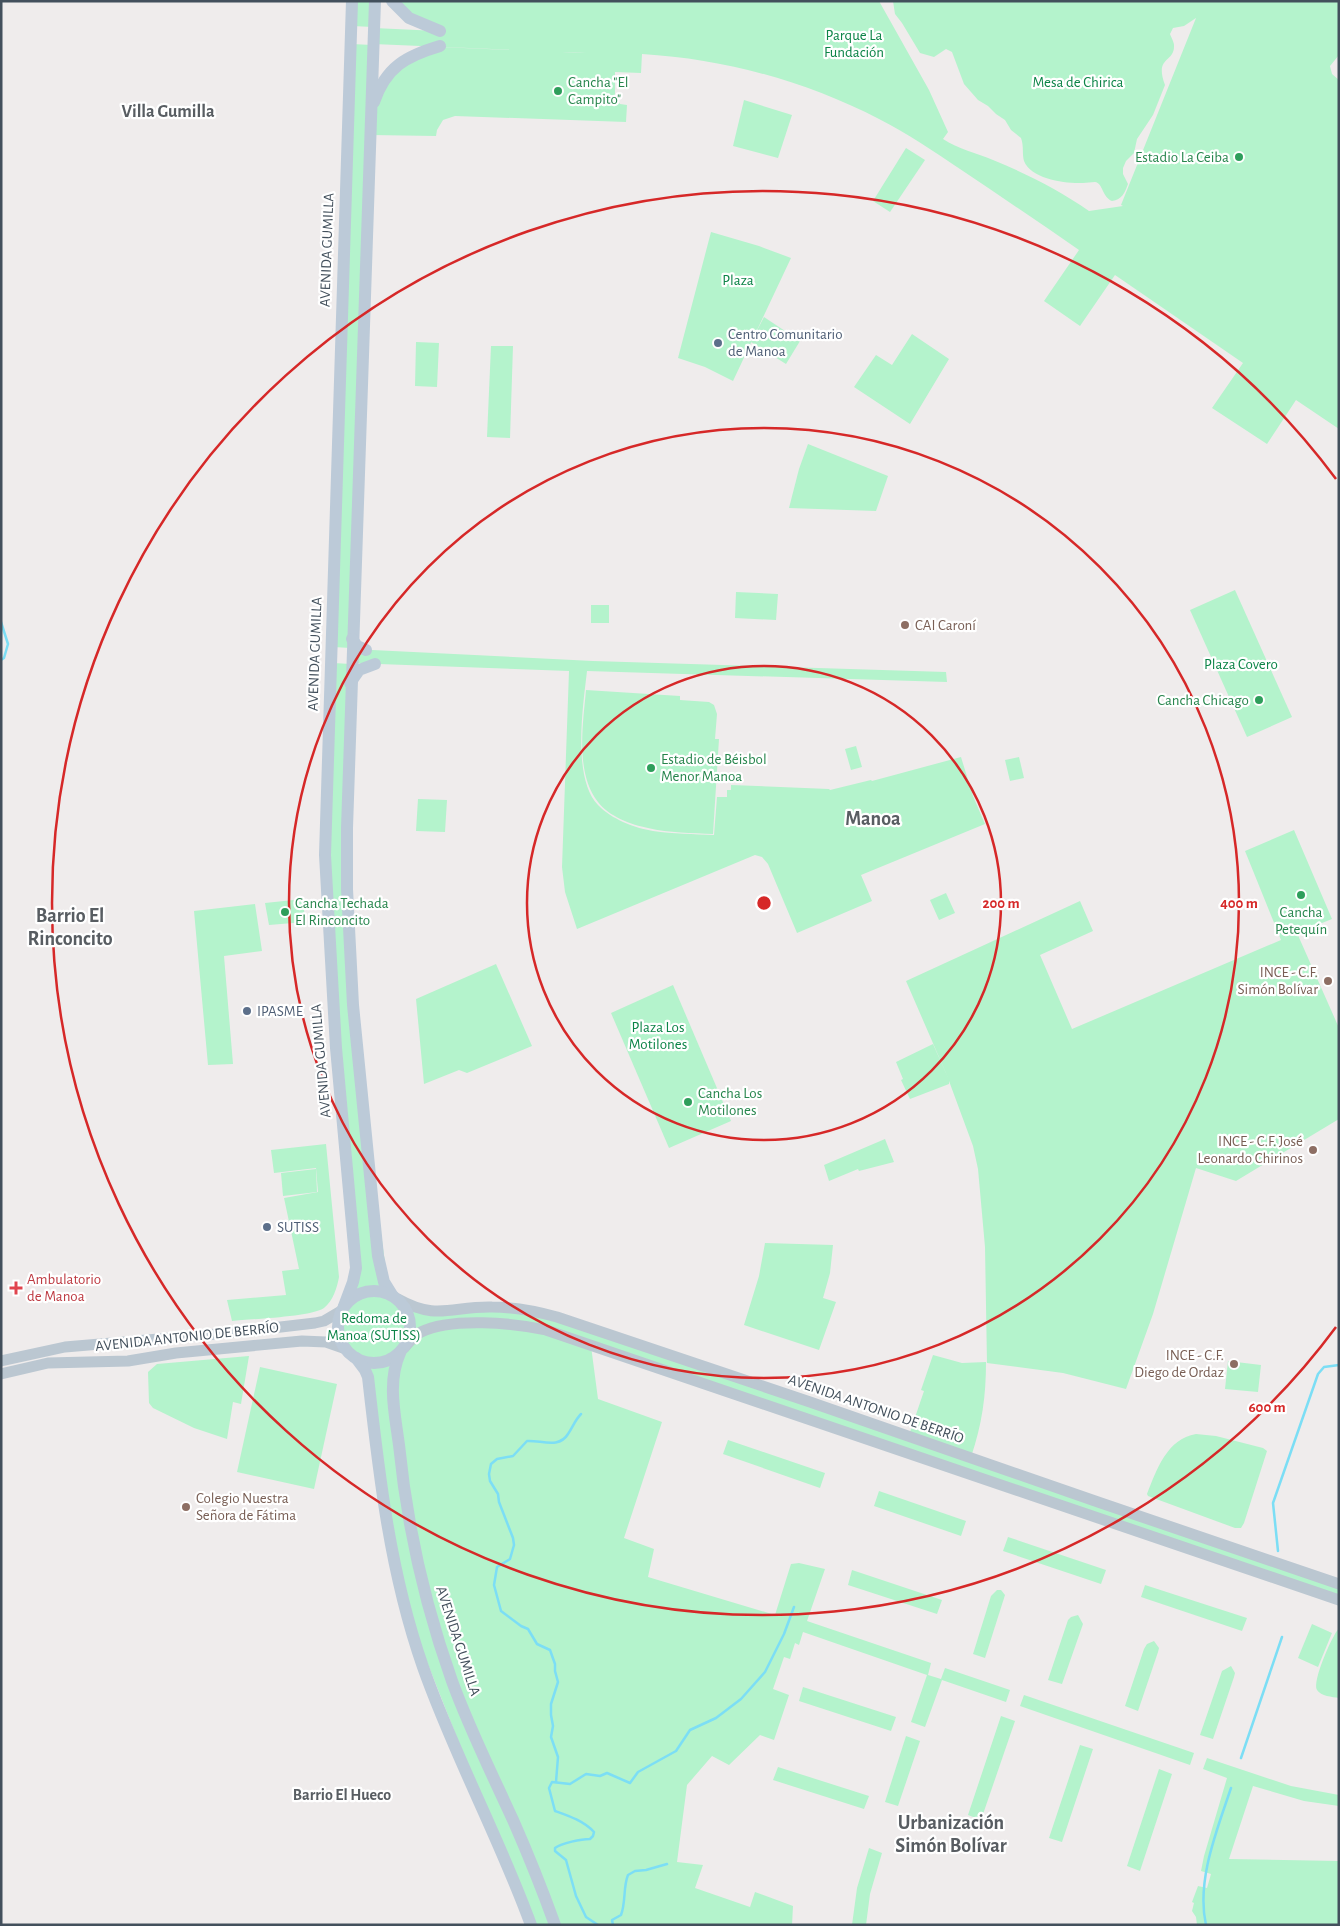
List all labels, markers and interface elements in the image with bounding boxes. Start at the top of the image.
park label: Parque La Fundación [824,28,884,60]
place label: Cancha "El Campito" [568,75,628,107]
park label: Mesa de Chirica [1033,75,1123,90]
marker: Cancha "El Campito" [552,85,564,97]
district label: Villa Gumilla [121,103,215,121]
place label: Estadio La Ceiba [1135,150,1229,165]
marker: Estadio La Ceiba [1233,151,1245,163]
street label: AVENIDA GUMILLA [318,192,337,307]
park label: Plaza [722,273,754,288]
place label: Centro Comunitario de Manoa [728,327,843,359]
marker: Centro Comunitario de Manoa [712,337,724,349]
street label: AVENIDA GUMILLA [306,596,325,711]
place label: CAI Caroní [915,618,976,633]
marker: CAI Caroní [899,619,911,631]
park label: Plaza Covero [1204,657,1278,672]
place label: Cancha Chicago [1157,693,1249,708]
marker: Cancha Chicago [1253,694,1265,706]
place label: Estadio de Béisbol Menor Manoa [661,752,767,784]
marker: Estadio de Béisbol Menor Manoa [645,762,657,774]
district label: Manoa [845,809,901,829]
marker: Cancha Petequín [1295,889,1307,901]
centre of rings [755,894,773,912]
place label: Cancha Techada El Rinconcito [295,896,389,928]
text: 200 m [982,896,1020,911]
text: 400 m [1220,896,1258,911]
place label: Cancha Petequín [1275,905,1327,937]
district label: Barrio El Rinconcito [27,906,113,949]
marker: Cancha Techada El Rinconcito [279,906,291,918]
place label: INCE - C.F. Simón Bolívar [1238,965,1318,997]
marker: INCE - C.F. Simón Bolívar [1322,975,1334,987]
street label: AVENIDA GUMILLA [309,1003,333,1119]
place label: IPASME [257,1004,303,1019]
marker: IPASME [241,1005,253,1017]
park label: Plaza Los Motilones [629,1020,687,1052]
place label: Cancha Los Motilones [698,1086,762,1118]
marker: Cancha Los Motilones [682,1096,694,1108]
place label: INCE - C.F. José Leonardo Chirinos [1198,1134,1303,1166]
marker: INCE - C.F. José Leonardo Chirinos [1307,1144,1319,1156]
place label: SUTISS [277,1220,319,1235]
marker: SUTISS [261,1221,273,1233]
place label: Ambulatorio de Manoa [27,1272,101,1304]
marker: Ambulatorio de Manoa [9,1281,23,1295]
park label: Redoma de Manoa (SUTISS) [327,1311,421,1343]
street label: AVENIDA ANTONIO DE BERRÍO [94,1318,280,1354]
place label: INCE - C.F. Diego de Ordaz [1134,1348,1224,1380]
marker: INCE - C.F. Diego de Ordaz [1228,1358,1240,1370]
street label: AVENIDA ANTONIO DE BERRÍO [786,1370,966,1446]
text: 600 m [1248,1400,1286,1415]
place label: Colegio Nuestra Señora de Fátima [196,1491,296,1523]
marker: Colegio Nuestra Señora de Fátima [180,1501,192,1513]
street label: AVENIDA GUMILLA [433,1584,483,1698]
district label: Barrio El Hueco [293,1787,391,1803]
district label: Urbanización Simón Bolívar [895,1813,1007,1856]

